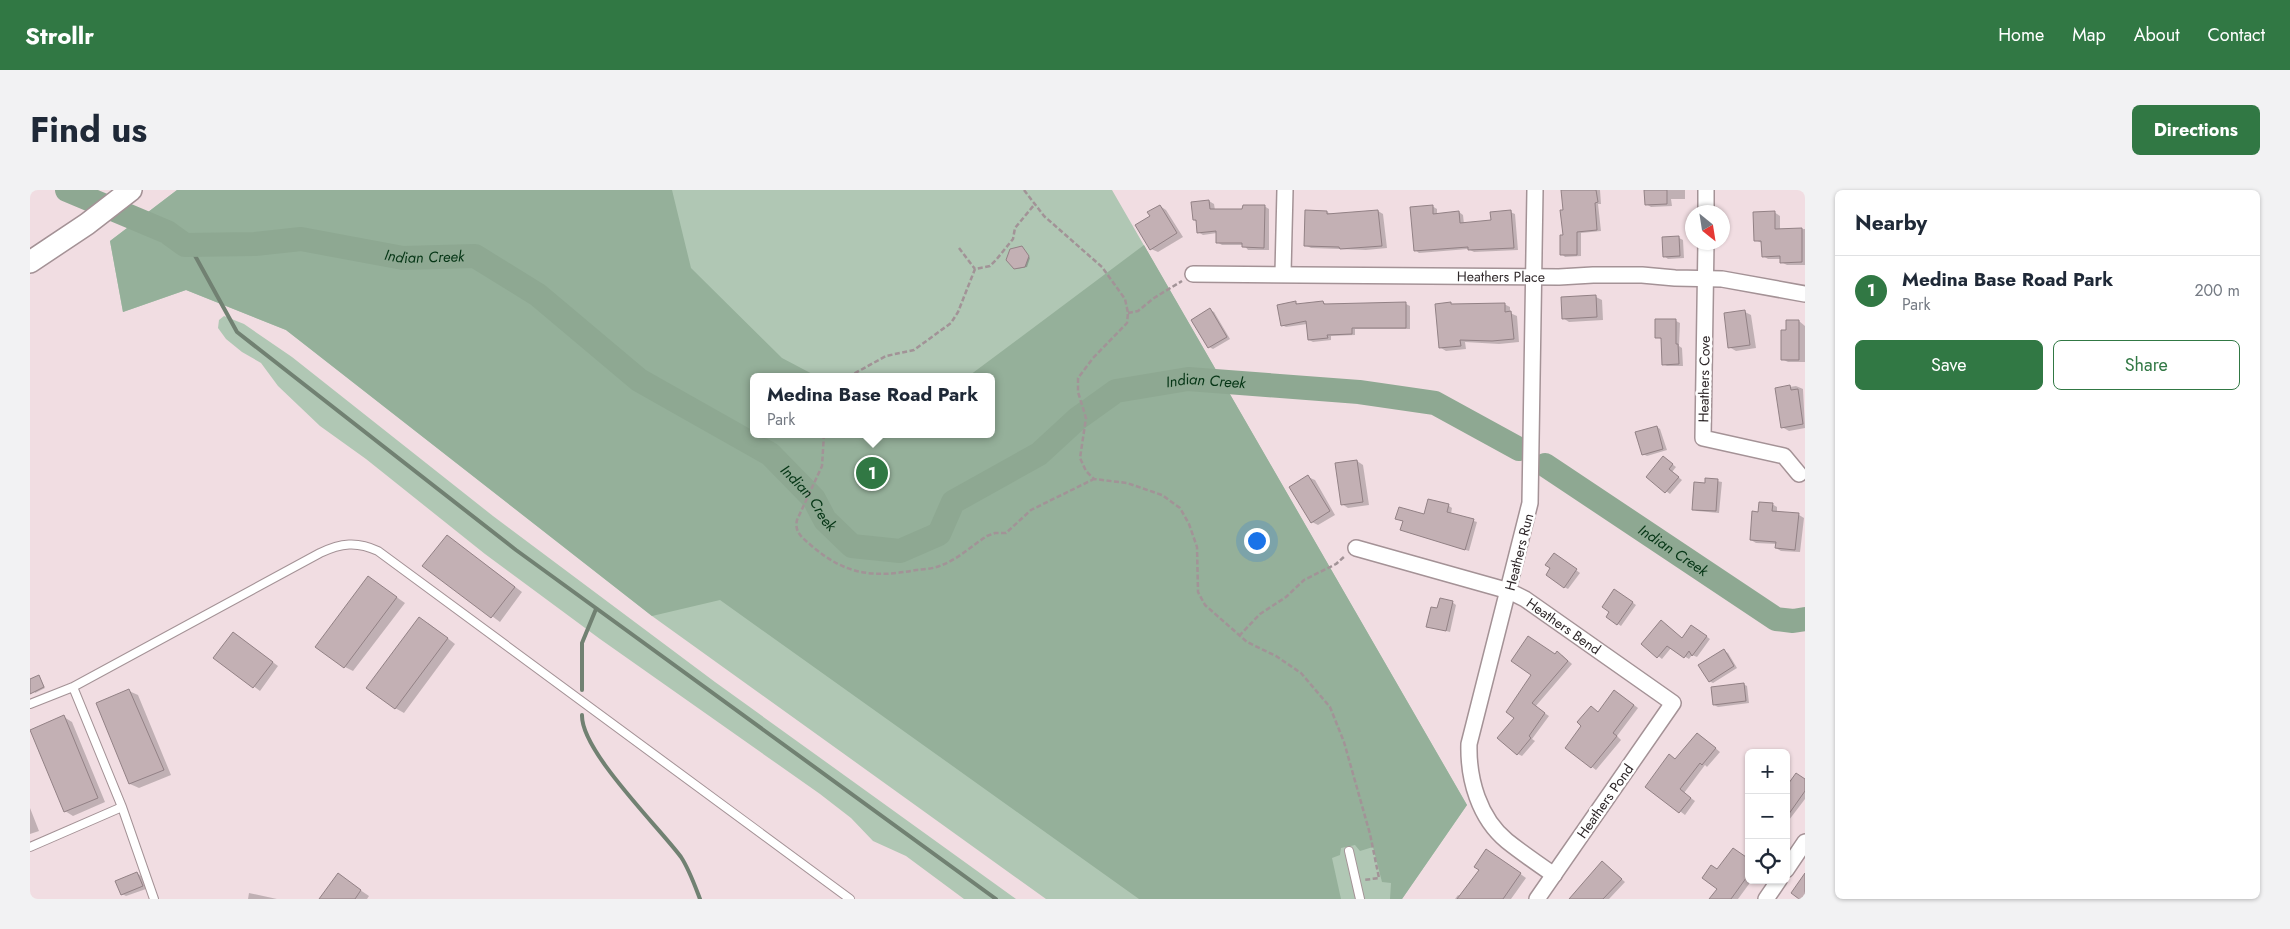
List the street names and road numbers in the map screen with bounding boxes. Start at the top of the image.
street label: Heathers Place [1457,266,1545,287]
street label: Heathers Cove [1693,335,1715,423]
street label: Heathers Run [1500,511,1538,593]
street label: Heathers Bend [1522,593,1605,659]
street label: Heathers Pond [1572,760,1638,842]

